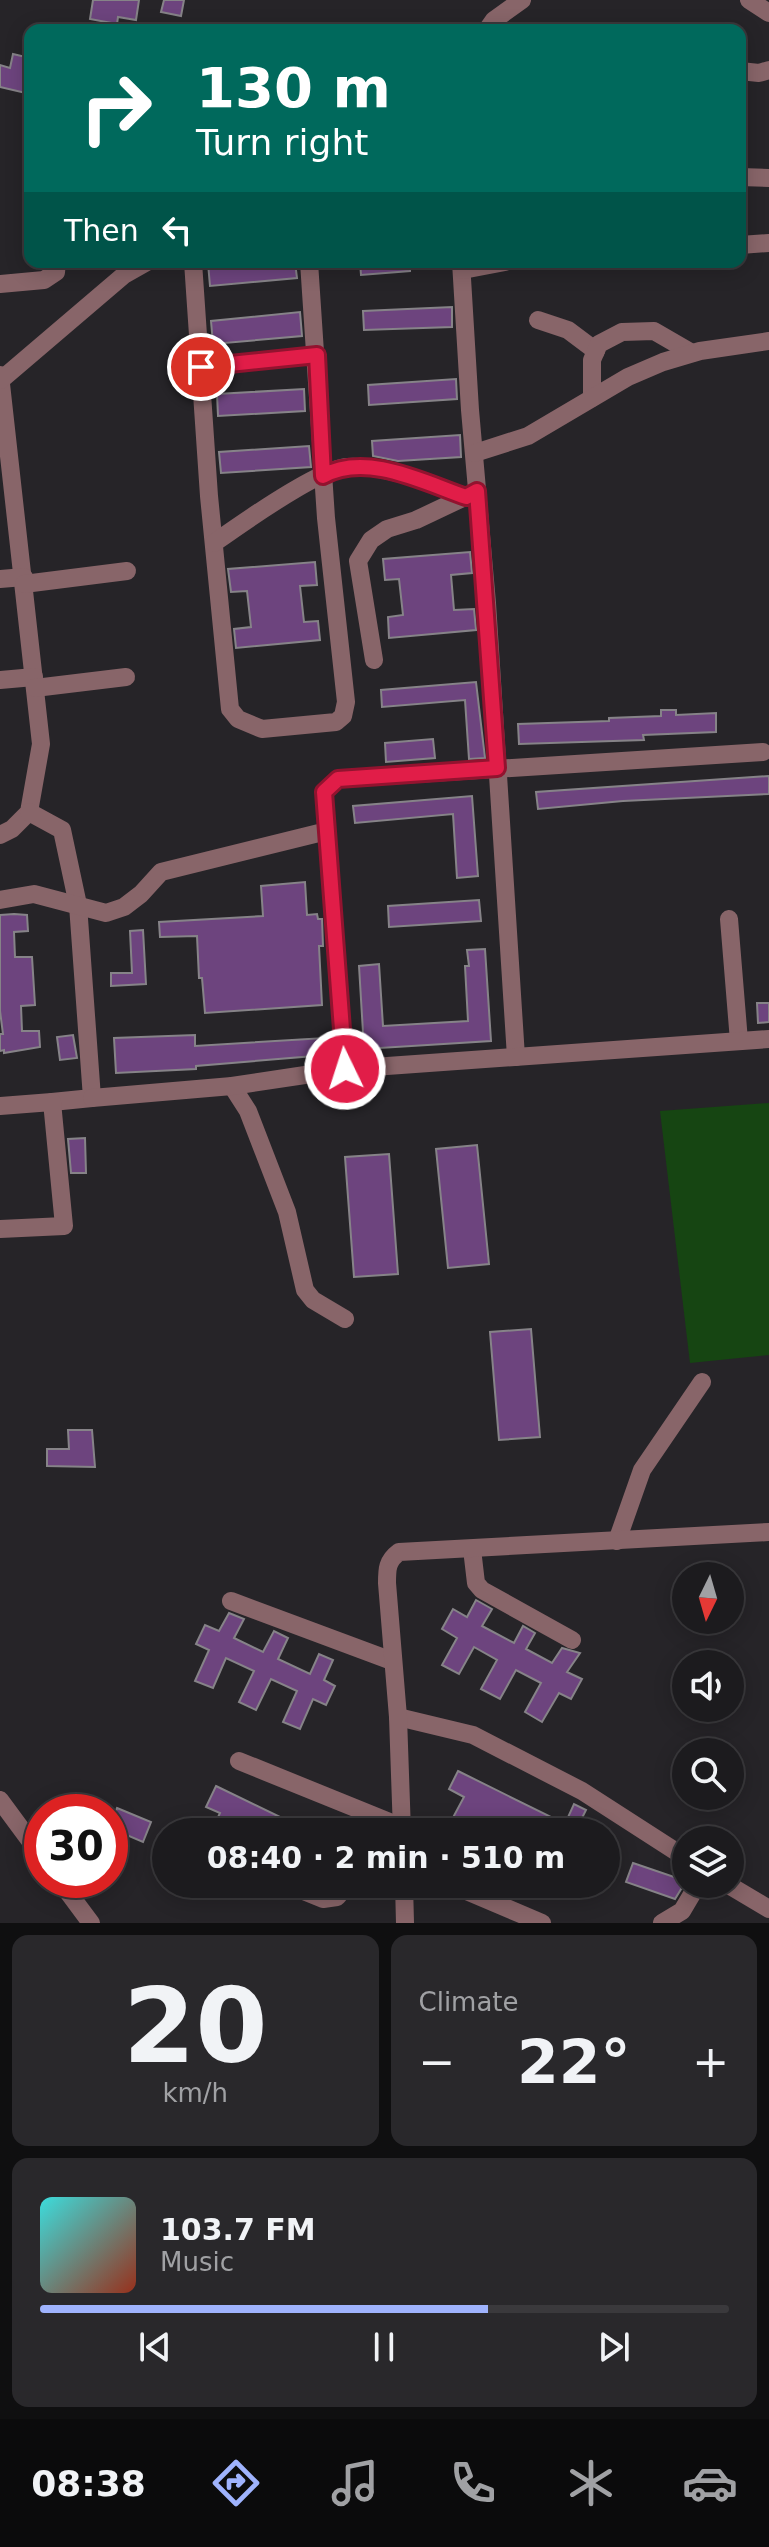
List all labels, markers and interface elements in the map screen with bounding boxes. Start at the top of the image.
text: 130 m [196,55,391,120]
icon: right [64,56,168,160]
text: Turn right [196,122,368,163]
icon: left [155,208,199,252]
text: Then [64,213,139,248]
pin [167,333,235,401]
icon: arrive [179,345,223,389]
position arrow [303,1027,387,1111]
north arrow [672,1562,744,1634]
map controls [672,1562,744,1898]
button: sound [672,1650,744,1722]
button: search [672,1738,744,1810]
speed limit sign: 30 [24,1794,128,1898]
button: layers [672,1826,744,1898]
text: 08:40 · 2 min · 510 m [207,1840,565,1875]
text: 20 [123,1965,268,2087]
text: Climate [419,1987,519,2017]
text: 22° [517,2027,631,2097]
text: − [419,2036,455,2087]
text: + [692,2036,729,2087]
text: km/h [162,2078,228,2108]
text: 103.7 FM [160,2212,316,2247]
text: Music [160,2247,234,2277]
icon: previous [133,2325,177,2369]
icon: pause [362,2325,406,2369]
icon: next [592,2325,636,2369]
icon: directions [208,2455,264,2511]
icon: music [327,2455,383,2511]
icon: phone [445,2455,501,2511]
icon: climate [563,2455,619,2511]
icon: car [682,2455,738,2511]
text: 08:38 [31,2463,146,2504]

